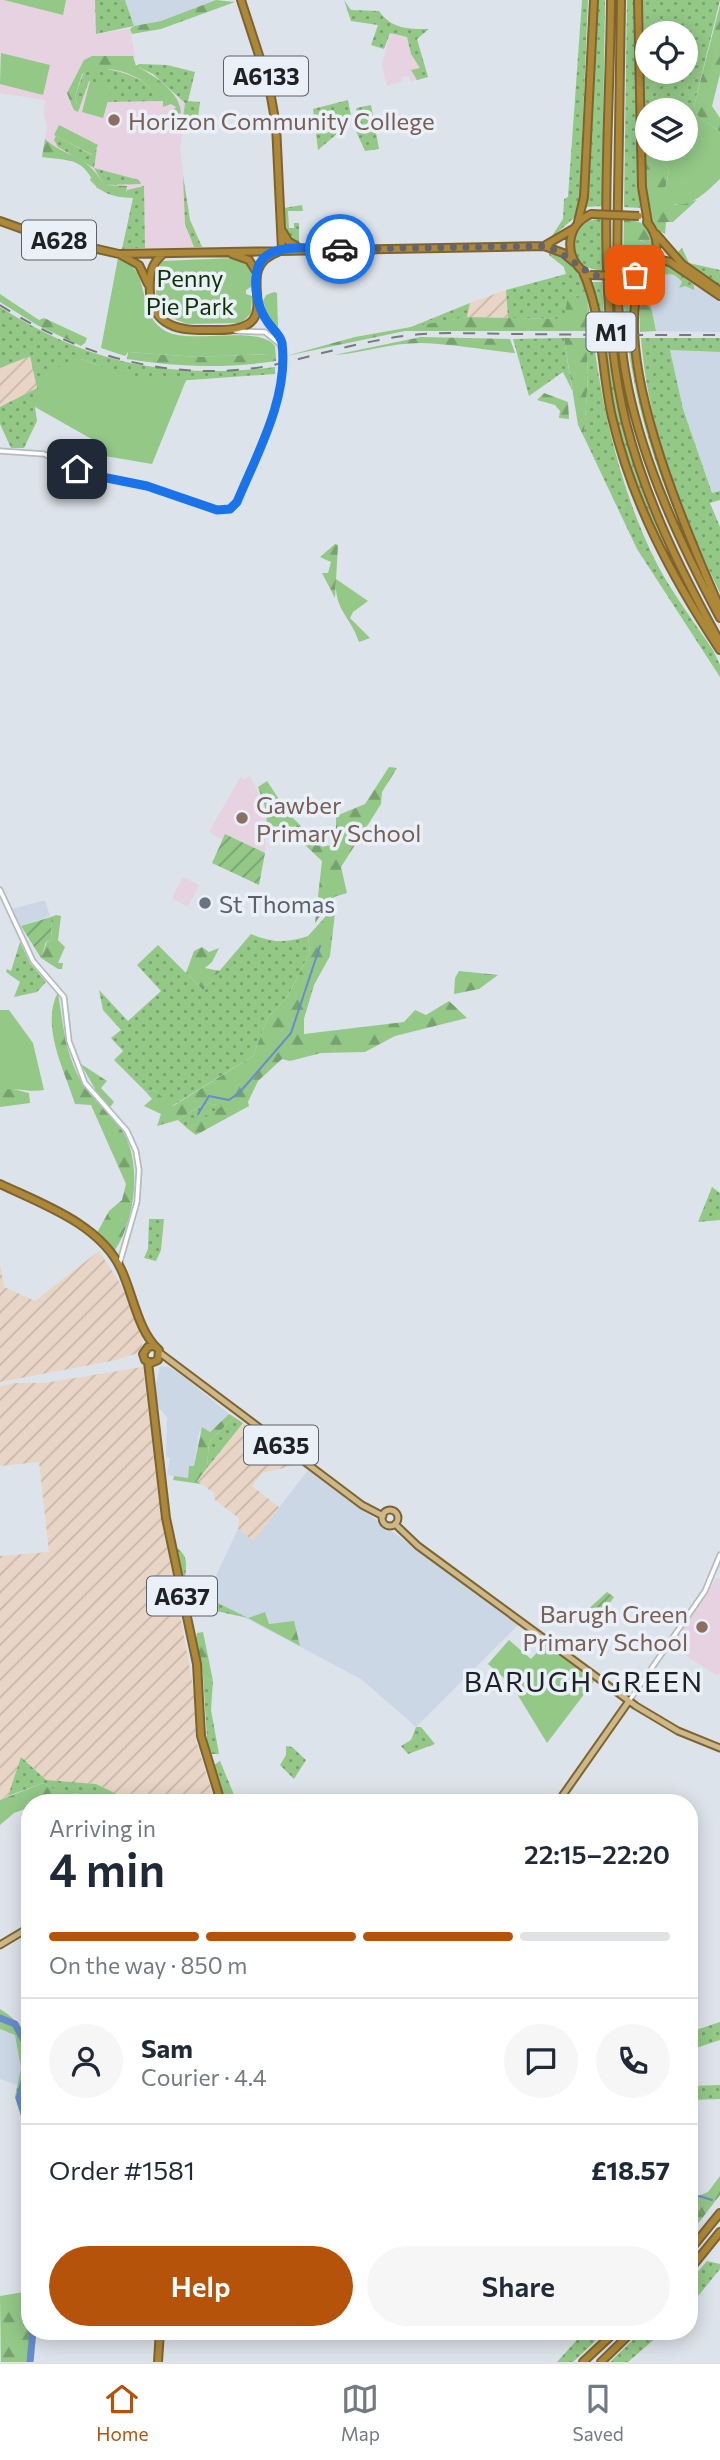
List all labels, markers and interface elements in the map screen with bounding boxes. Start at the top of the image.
map controls [635,21,698,161]
button: locate [635,21,698,84]
road number: A6133 [224,57,308,96]
button: layers [635,98,698,161]
place label: Horizon Community College [128,106,435,135]
marker: Horizon Community College [106,112,122,128]
courier [305,214,375,284]
road number: A628 [22,220,96,260]
icon: car [321,230,359,268]
pin [605,245,665,305]
icon: bag [616,256,654,294]
park label: Penny Pie Park [146,263,234,320]
road number: M1 [586,312,636,352]
pin [47,439,107,499]
icon: home [58,450,96,488]
place label: Gawber Primary School [256,790,421,847]
marker: Gawber Primary School [234,810,250,826]
place label: St Thomas [219,889,335,918]
marker: St Thomas [197,895,213,911]
road number: A635 [244,1426,318,1464]
road number: A637 [147,1576,217,1616]
place label: Barugh Green Primary School [523,1599,688,1656]
marker: Barugh Green Primary School [694,1619,710,1635]
district label: BARUGH GREEN [464,1664,704,1698]
text: Arriving in [49,1814,156,1842]
text: 22:15–22:20 [524,1838,670,1869]
text: 4 min [49,1840,165,1896]
text: On the way · 850 m [49,1951,247,1979]
button: person [49,2024,123,2098]
button: chat [504,2024,578,2098]
button: phone [596,2024,670,2098]
text: Sam [141,2032,193,2063]
text: Courier · 4.4 [141,2063,267,2091]
text: Order #1581 [49,2154,195,2185]
text: £18.57 [591,2154,670,2185]
button: Help [49,2246,353,2326]
button: Share [367,2246,670,2326]
tab: Home [96,2380,148,2445]
tab: Map [341,2380,380,2445]
tab: Saved [572,2380,624,2445]

